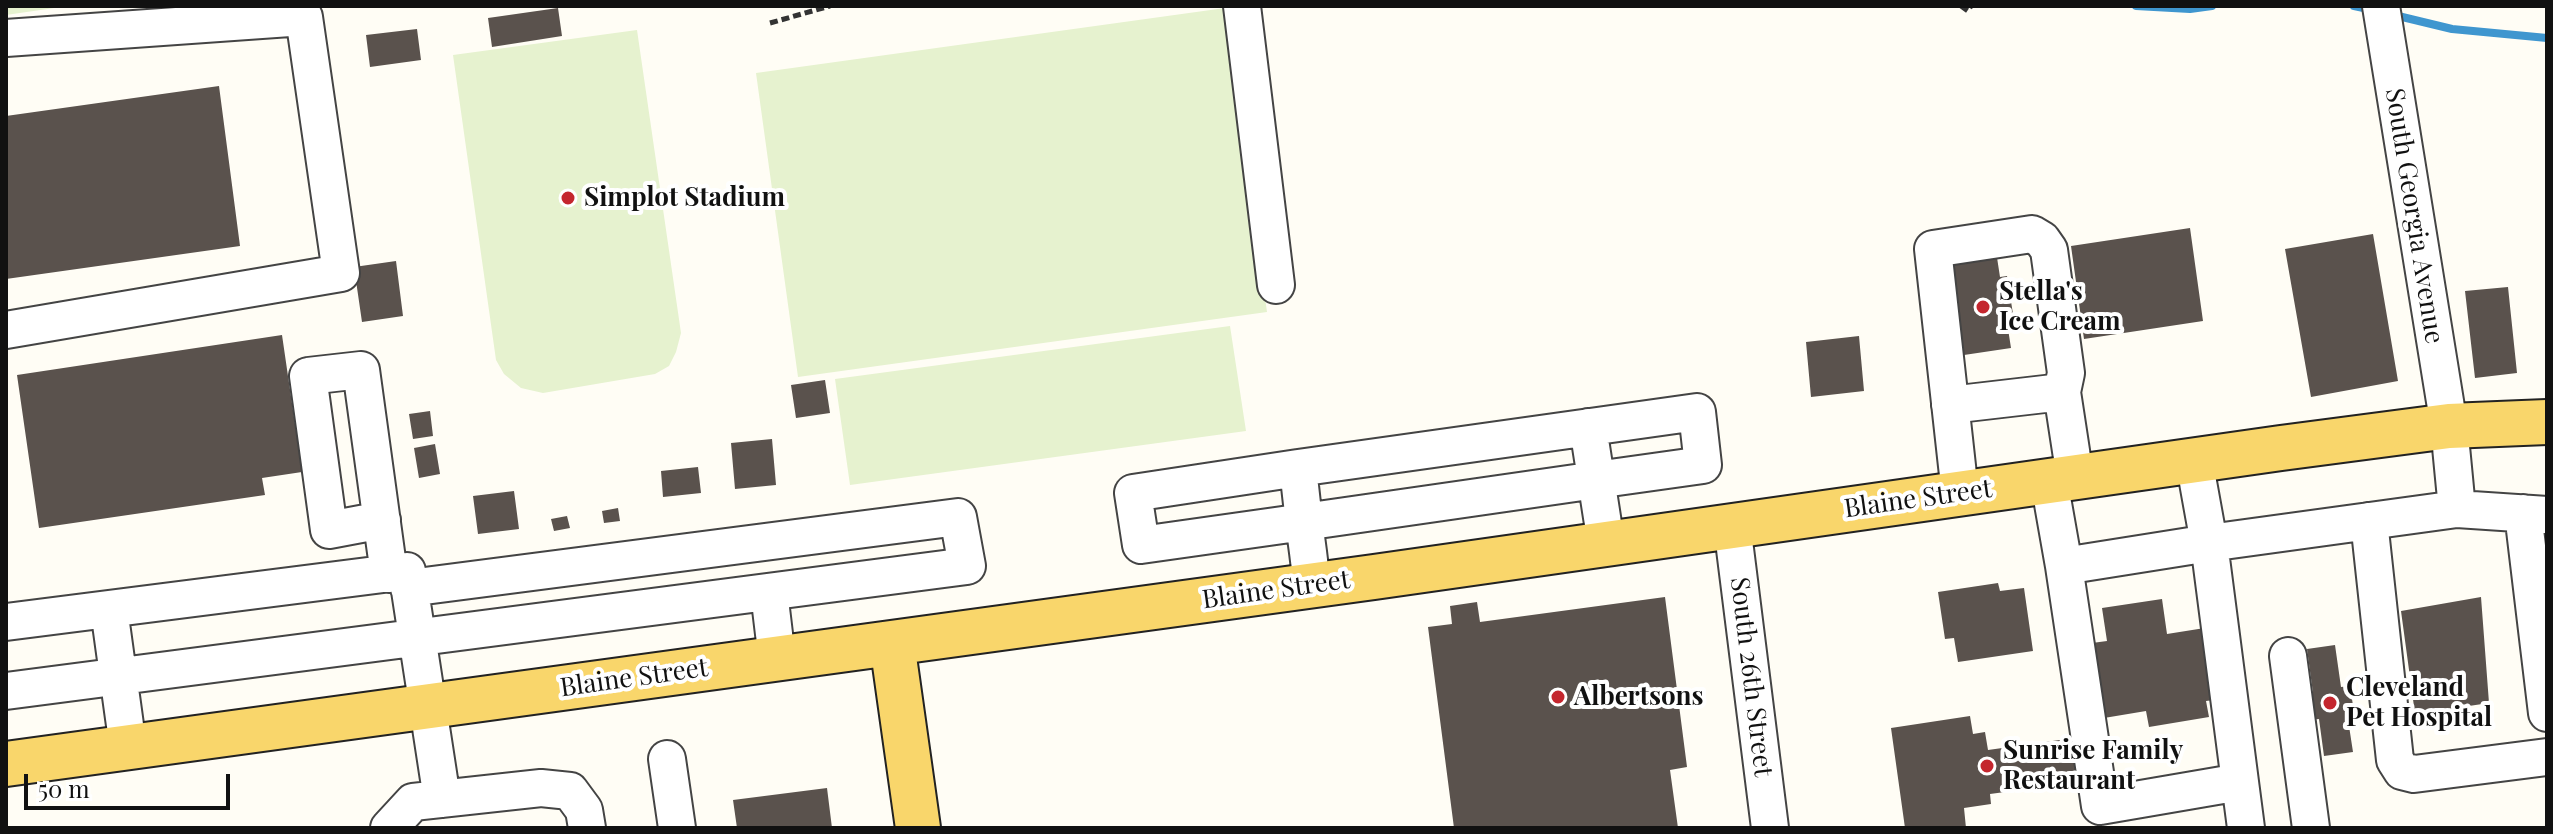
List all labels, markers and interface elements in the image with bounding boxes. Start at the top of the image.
street label: South Georgia Avenue [2378,86,2450,346]
place label: Simplot Stadium [584,182,785,214]
marker: Simplot Stadium [559,189,577,207]
place label: Stella's Ice Cream [1999,276,2121,338]
marker: Stella's Ice Cream [1974,298,1992,316]
street label: Blaine Street [1842,473,1994,525]
street label: Blaine Street [1200,564,1352,616]
street label: South 26th Street [1723,575,1779,779]
street label: Blaine Street [558,652,710,704]
place label: Cleveland Pet Hospital [2346,672,2492,734]
place label: Albertsons [1574,681,1704,713]
marker: Albertsons [1549,688,1567,706]
marker: Cleveland Pet Hospital [2321,694,2339,712]
place label: Sunrise Family Restaurant [2003,735,2183,796]
marker: Sunrise Family Restaurant [1978,757,1996,775]
scale bar [28,758,234,808]
text: 50 m [38,772,90,804]

